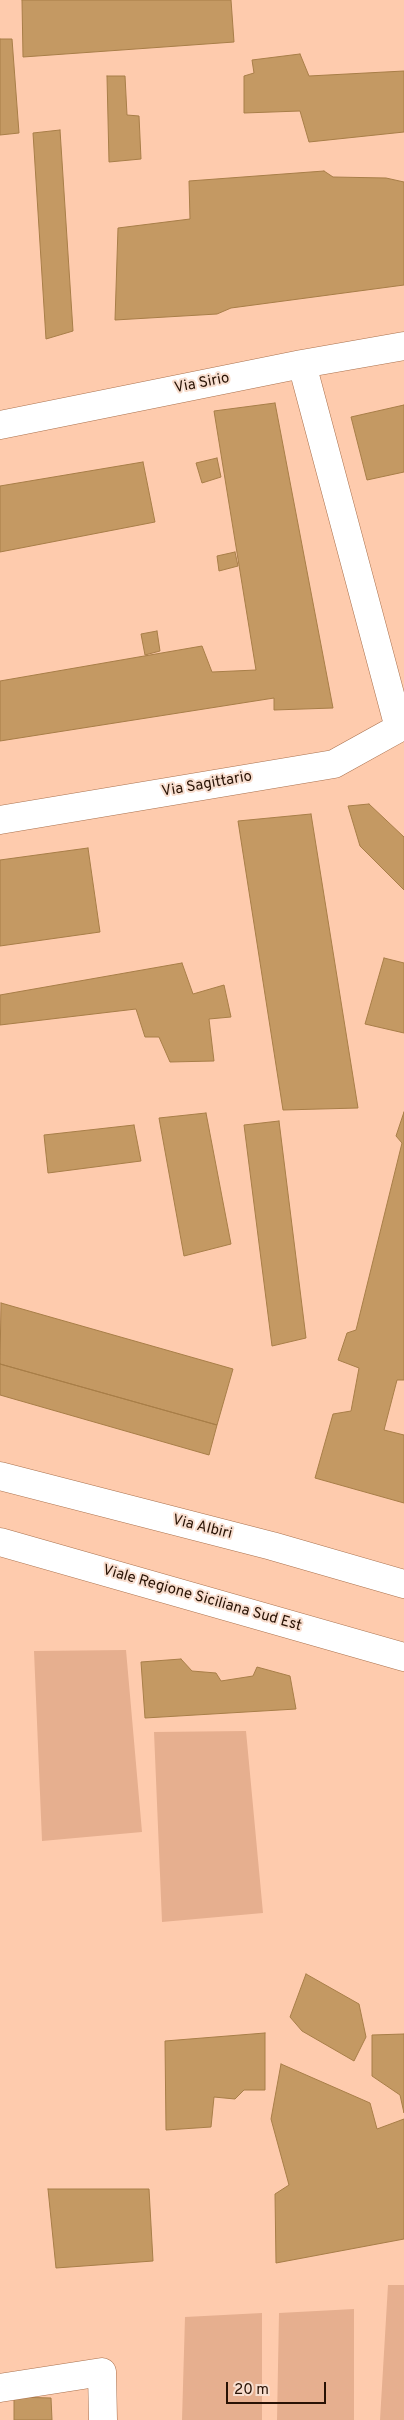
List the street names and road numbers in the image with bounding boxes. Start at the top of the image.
street label: Via Sirio [173,370,231,398]
street label: Via Sagittario [160,768,254,802]
street label: Via Albiri [170,1512,234,1544]
street label: Viale Regione Siciliana Sud Est [100,1562,304,1636]

